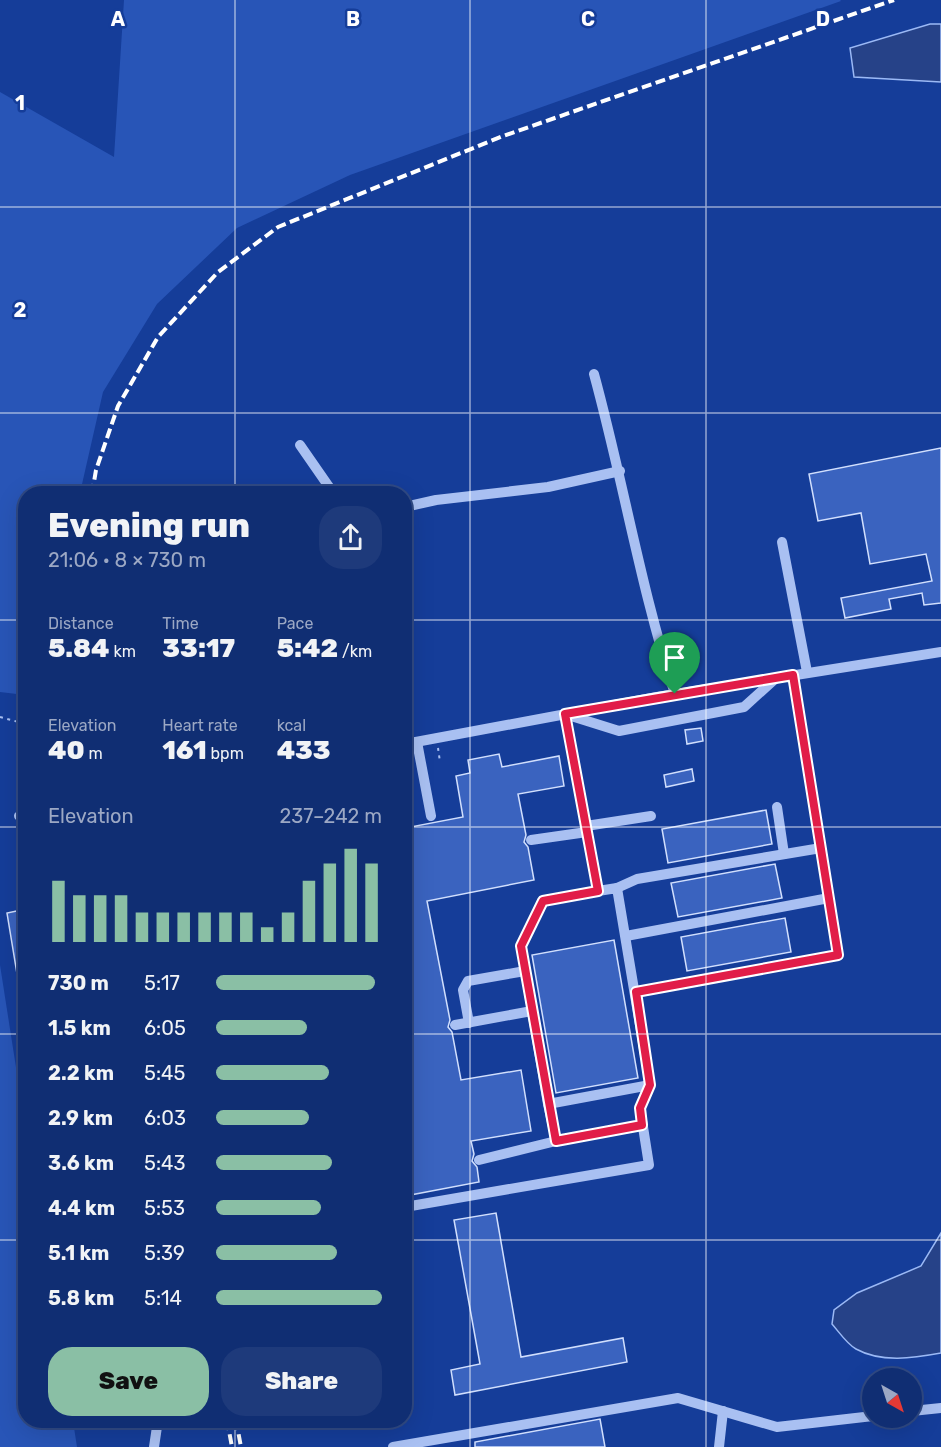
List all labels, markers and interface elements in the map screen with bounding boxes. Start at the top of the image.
text: A [111,7,126,31]
text: B [346,7,360,31]
text: C [581,7,595,31]
text: D [816,7,830,31]
text: 1 [15,91,25,115]
text: 2 [14,298,27,322]
text: Evening run [48,506,250,545]
button: share [319,506,382,569]
text: 21:06 · 8 × 730 m [48,548,206,572]
text: Distance [48,614,114,633]
text: Time [162,614,199,633]
text: Pace [277,614,313,633]
pin [649,632,700,694]
text: 5.84 [48,633,109,664]
text: 33:17 [162,633,235,664]
text: 5:42 [277,633,338,664]
icon: arrive [658,641,691,674]
text: km [109,642,136,661]
text: /km [338,642,372,661]
text: Elevation [48,716,117,735]
text: Heart rate [162,716,238,735]
text: kcal [277,716,306,735]
text: 40 [48,735,85,766]
text: 161 [162,735,207,766]
text: 433 [277,735,331,766]
text: m [85,744,103,763]
text: bpm [207,744,244,763]
text: Elevation [48,804,134,828]
text: 237–242 m [280,804,382,828]
text: 730 m [48,971,109,995]
text: 5:17 [144,971,180,995]
text: 1.5 km [48,1016,111,1040]
text: 6:05 [144,1016,186,1040]
text: 2.2 km [48,1061,114,1085]
text: 5:45 [144,1061,185,1085]
text: 2.9 km [48,1106,113,1130]
text: 6:03 [144,1106,186,1130]
text: 3.6 km [48,1151,114,1175]
text: 5:43 [144,1151,185,1175]
text: 4.4 km [48,1196,115,1220]
text: 5:53 [144,1196,185,1220]
text: 5.1 km [48,1241,109,1265]
text: 5:39 [144,1241,185,1265]
text: 5.8 km [48,1286,114,1310]
text: 5:14 [144,1286,182,1310]
button: Save [48,1347,209,1416]
button: Share [221,1347,382,1416]
north arrow [862,1368,922,1428]
map controls [862,1368,922,1428]

